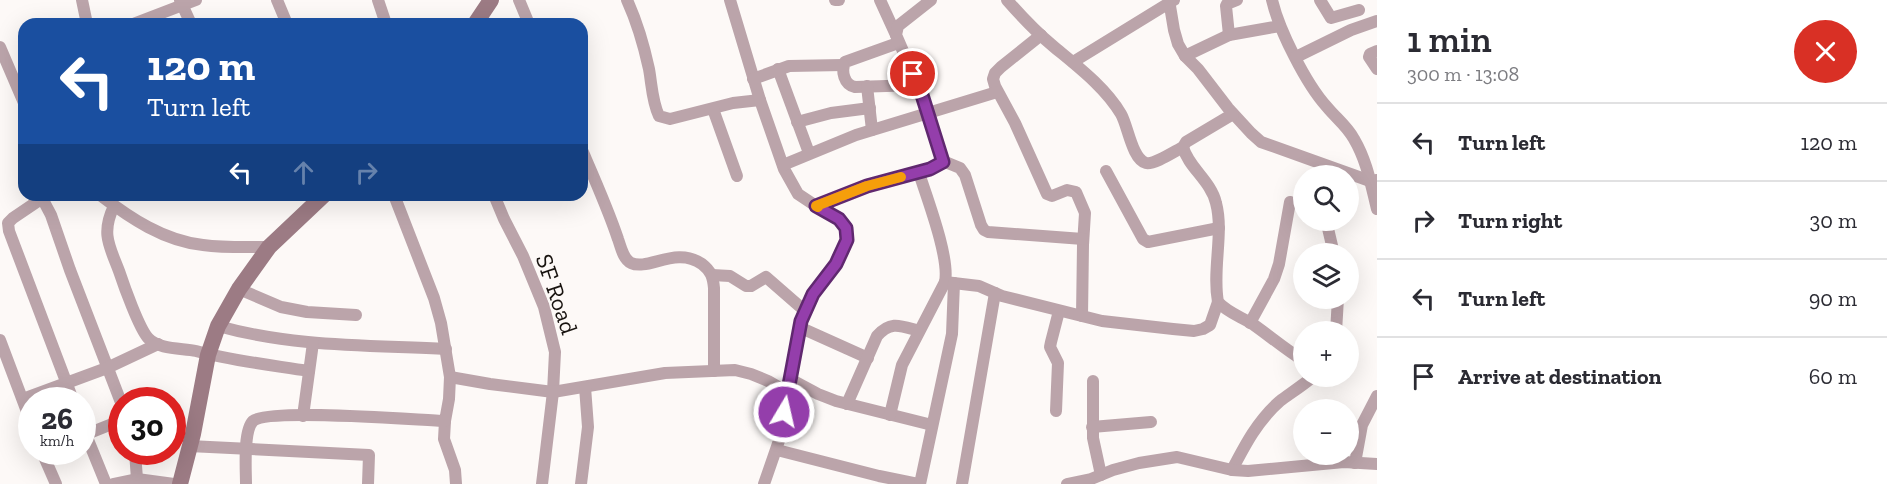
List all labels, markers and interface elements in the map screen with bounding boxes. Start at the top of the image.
text: 1 min [1407,18,1492,61]
button: close [1794,20,1857,83]
text: 120 m [147,40,255,91]
icon: left [48,42,126,120]
pin [887,48,938,99]
icon: arrive [896,57,929,90]
text: 300 m · 13:08 [1407,62,1519,86]
text: Turn left [147,91,250,123]
icon: left [1407,126,1440,159]
text: Turn left [1458,129,1545,156]
text: 120 m [1801,129,1857,156]
icon: left [224,156,257,189]
icon: ahead [287,156,320,189]
icon: right [350,156,383,189]
map controls [1293,165,1359,465]
button: search [1293,165,1359,231]
icon: right [1407,204,1440,237]
text: Turn right [1458,207,1562,234]
text: 30 m [1810,207,1857,234]
button: layers [1293,243,1359,309]
street label: SF Road [530,250,584,338]
icon: left [1407,282,1440,315]
text: Turn left [1458,285,1545,312]
text: 90 m [1809,285,1857,312]
button: + [1293,321,1359,387]
icon: arrive [1407,360,1440,393]
text: Arrive at destination [1458,363,1661,390]
text: 60 m [1809,363,1857,390]
position arrow [752,380,816,444]
speed limit sign: 30 [108,387,186,465]
button: − [1293,399,1359,465]
text: 26 [41,401,73,437]
text: km/h [40,432,74,450]

